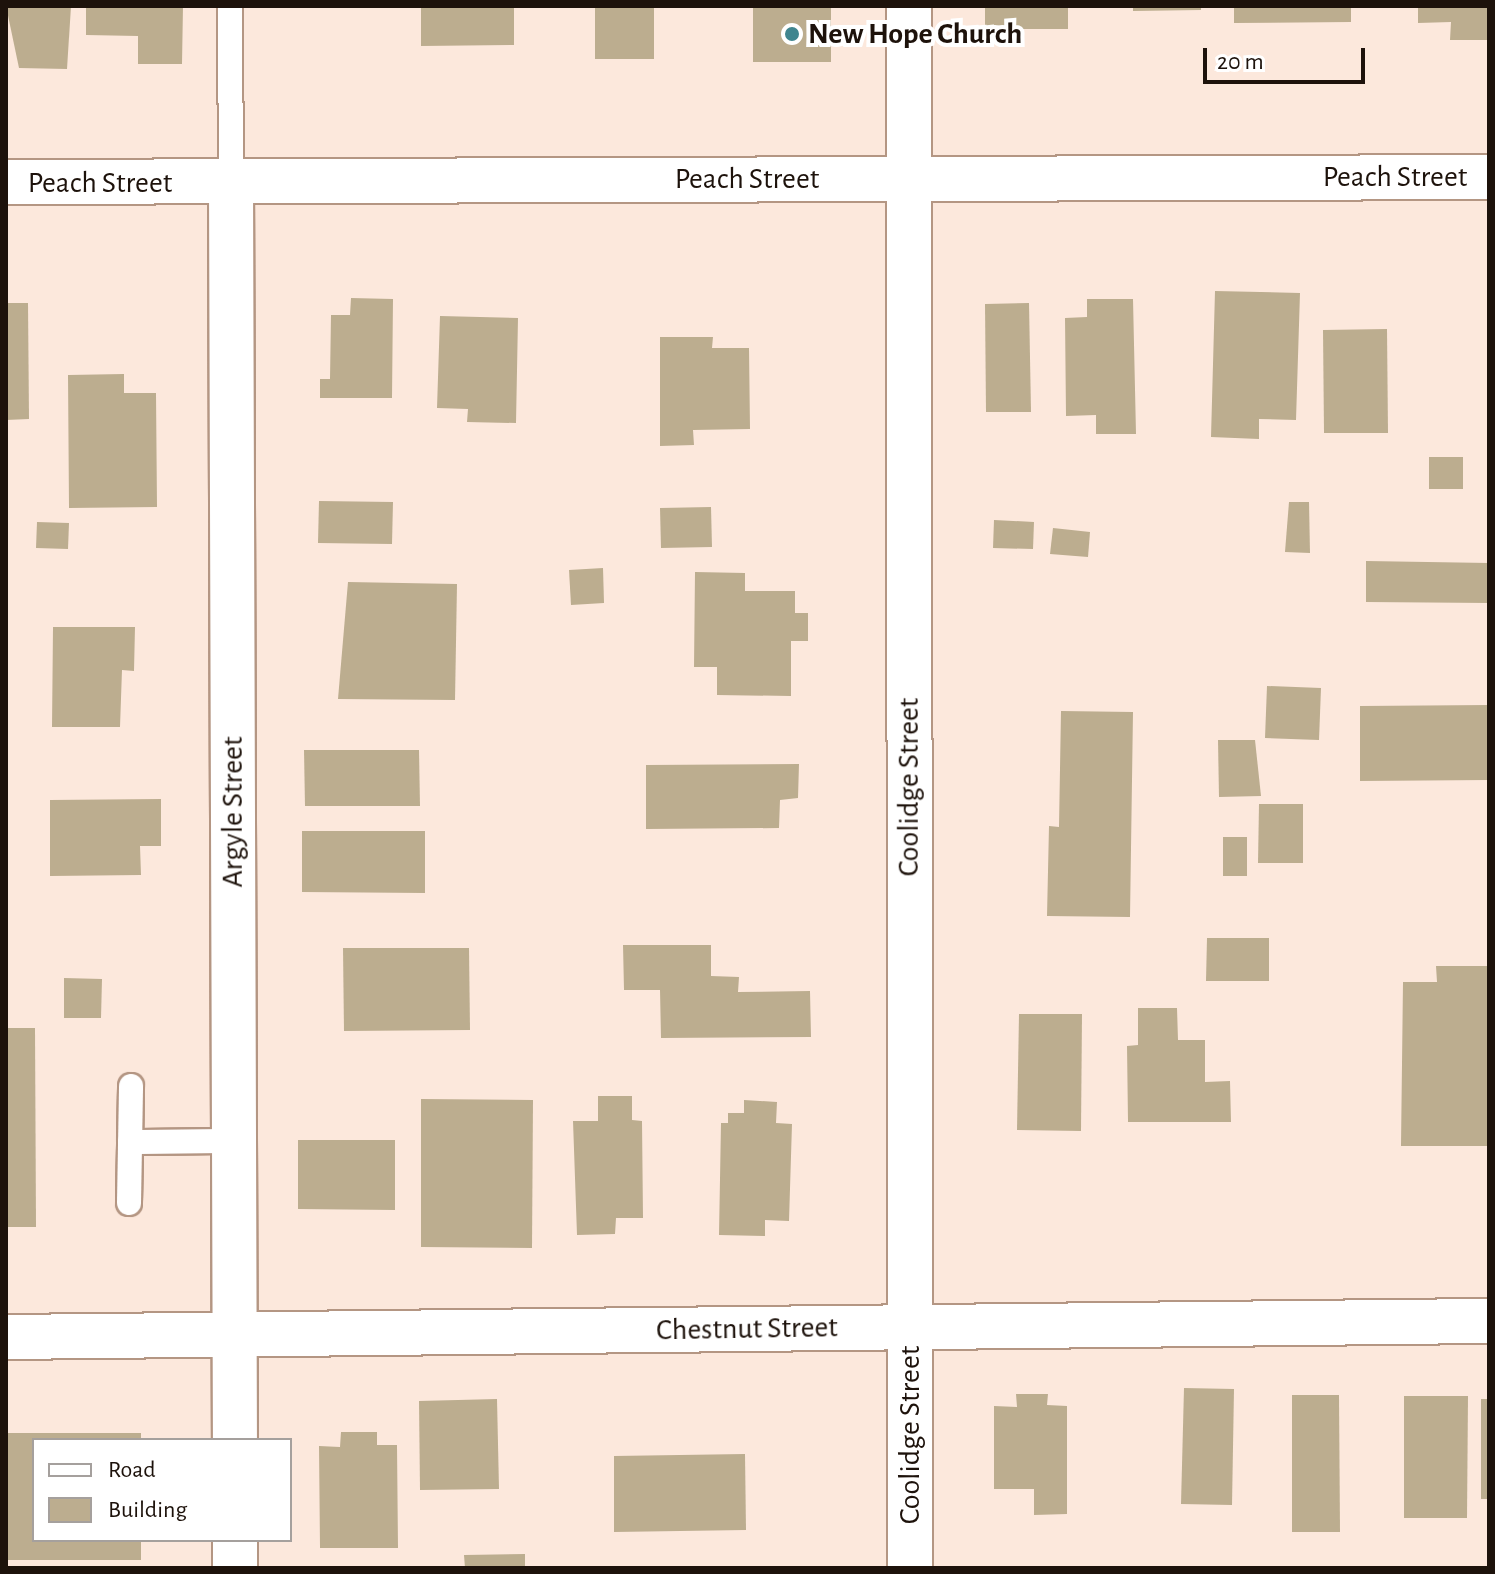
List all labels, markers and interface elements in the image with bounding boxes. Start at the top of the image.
place label: New Hope Church [808,16,1022,52]
marker: New Hope Church [783,25,801,43]
scale bar [1207,32,1369,82]
text: 20 m [1217,50,1264,74]
street label: Peach Street [1323,159,1467,195]
street label: Peach Street [675,161,819,197]
street label: Peach Street [28,165,172,201]
street label: Coolidge Street [891,698,927,876]
street label: Argyle Street [215,737,251,887]
street label: Chestnut Street [656,1309,838,1349]
street label: Coolidge Street [892,1346,928,1524]
legend [32,1438,292,1542]
text: Road [108,1458,156,1482]
text: Building [108,1498,187,1522]

